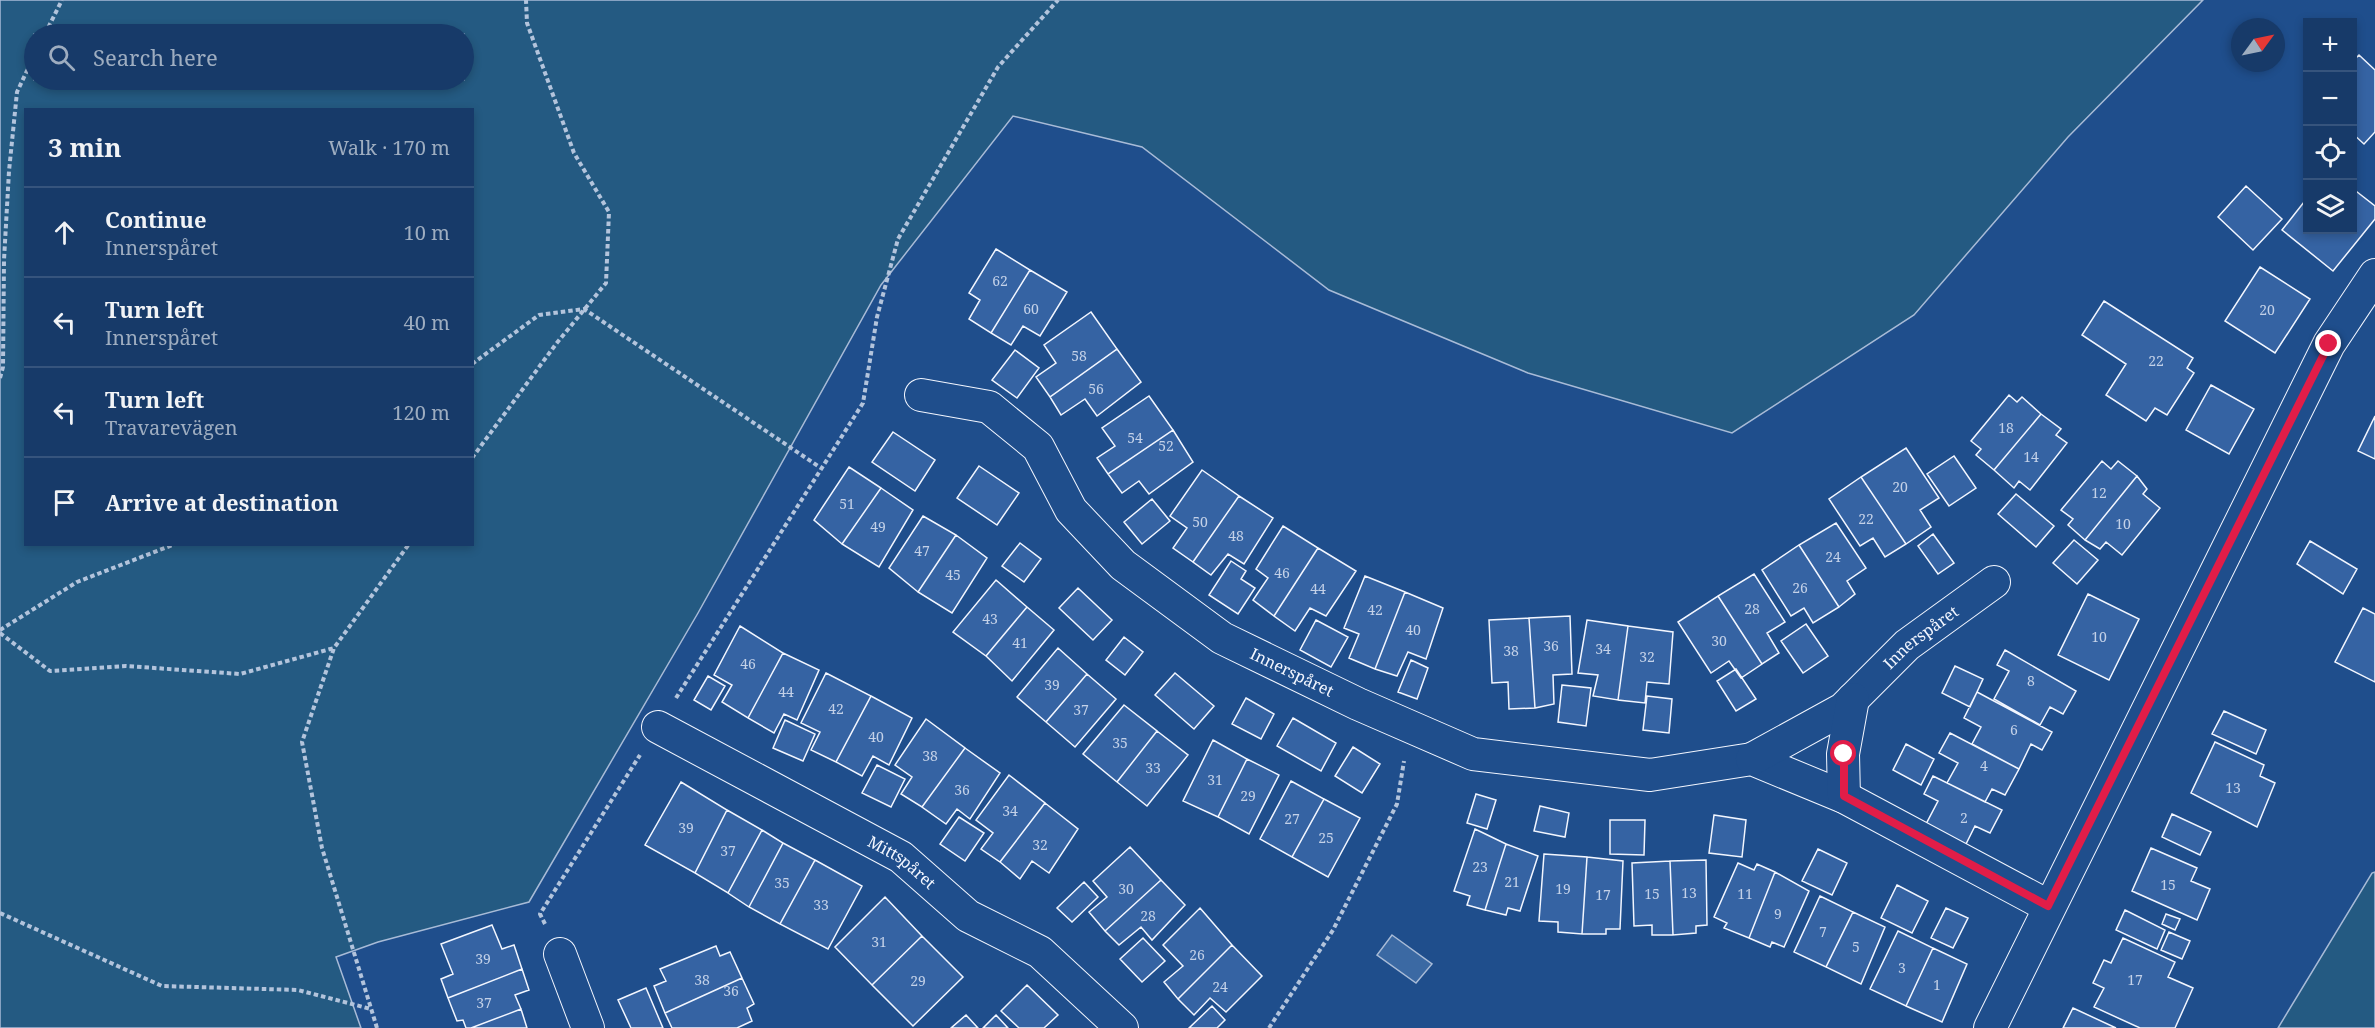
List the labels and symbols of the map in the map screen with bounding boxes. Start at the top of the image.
north arrow [2231,18,2285,72]
house number: 62 [992,271,1008,290]
house number: 60 [1023,299,1039,318]
house number: 20 [2259,300,2275,319]
route end [2315,330,2341,356]
house number: 58 [1071,346,1087,365]
house number: 22 [2148,351,2164,370]
house number: 56 [1088,379,1104,398]
house number: 18 [1998,418,2014,437]
house number: 54 [1127,428,1143,447]
house number: 52 [1158,436,1174,455]
house number: 14 [2023,447,2039,466]
house number: 20 [1892,477,1908,496]
house number: 12 [2091,483,2107,502]
house number: 51 [839,494,855,513]
house number: 22 [1858,509,1874,528]
house number: 50 [1192,512,1208,531]
house number: 10 [2115,514,2131,533]
house number: 49 [870,517,886,536]
house number: 48 [1228,526,1244,545]
house number: 47 [914,541,930,560]
house number: 24 [1825,547,1841,566]
house number: 46 [1274,563,1290,582]
house number: 45 [945,565,961,584]
house number: 26 [1792,578,1808,597]
house number: 44 [1310,579,1326,598]
house number: 28 [1744,599,1760,618]
house number: 42 [1367,600,1383,619]
street label: Innerspåret [1878,600,1963,674]
house number: 43 [982,609,998,628]
house number: 40 [1405,620,1421,639]
house number: 10 [2091,627,2107,646]
house number: 30 [1711,631,1727,650]
house number: 41 [1012,633,1028,652]
house number: 36 [1543,636,1559,655]
house number: 34 [1595,639,1611,658]
house number: 38 [1503,641,1519,660]
street label: Innerspåret [1247,642,1338,702]
house number: 32 [1639,647,1655,666]
house number: 46 [740,654,756,673]
house number: 8 [2027,671,2035,690]
house number: 39 [1044,675,1060,694]
house number: 44 [778,682,794,701]
house number: 42 [828,699,844,718]
house number: 37 [1073,700,1089,719]
house number: 6 [2010,720,2018,739]
house number: 40 [868,727,884,746]
house number: 35 [1112,733,1128,752]
route start [1830,740,1856,766]
house number: 38 [922,746,938,765]
house number: 4 [1980,756,1988,775]
house number: 33 [1145,758,1161,777]
house number: 31 [1207,770,1223,789]
house number: 13 [2225,778,2241,797]
house number: 36 [954,780,970,799]
house number: 29 [1240,786,1256,805]
house number: 34 [1002,801,1018,820]
house number: 2 [1960,808,1968,827]
house number: 27 [1284,809,1300,828]
house number: 39 [678,818,694,837]
house number: 25 [1318,828,1334,847]
street label: Mittspåret [864,830,941,894]
house number: 32 [1032,835,1048,854]
house number: 37 [720,841,736,860]
house number: 23 [1472,857,1488,876]
house number: 21 [1504,872,1520,891]
house number: 35 [774,873,790,892]
house number: 15 [2160,875,2176,894]
house number: 30 [1118,879,1134,898]
house number: 19 [1555,879,1571,898]
house number: 13 [1681,883,1697,902]
house number: 15 [1644,884,1660,903]
house number: 11 [1737,884,1753,903]
house number: 17 [1595,885,1611,904]
house number: 33 [813,895,829,914]
house number: 9 [1774,904,1782,923]
house number: 28 [1140,906,1156,925]
house number: 7 [1819,922,1827,941]
house number: 31 [871,932,887,951]
house number: 5 [1852,937,1860,956]
house number: 26 [1189,945,1205,964]
house number: 39 [475,949,491,968]
house number: 3 [1898,958,1906,977]
house number: 38 [694,970,710,989]
house number: 17 [2127,970,2143,989]
house number: 29 [910,971,926,990]
house number: 1 [1933,975,1941,994]
house number: 24 [1212,977,1228,996]
house number: 36 [723,981,739,1000]
house number: 37 [476,993,492,1012]

